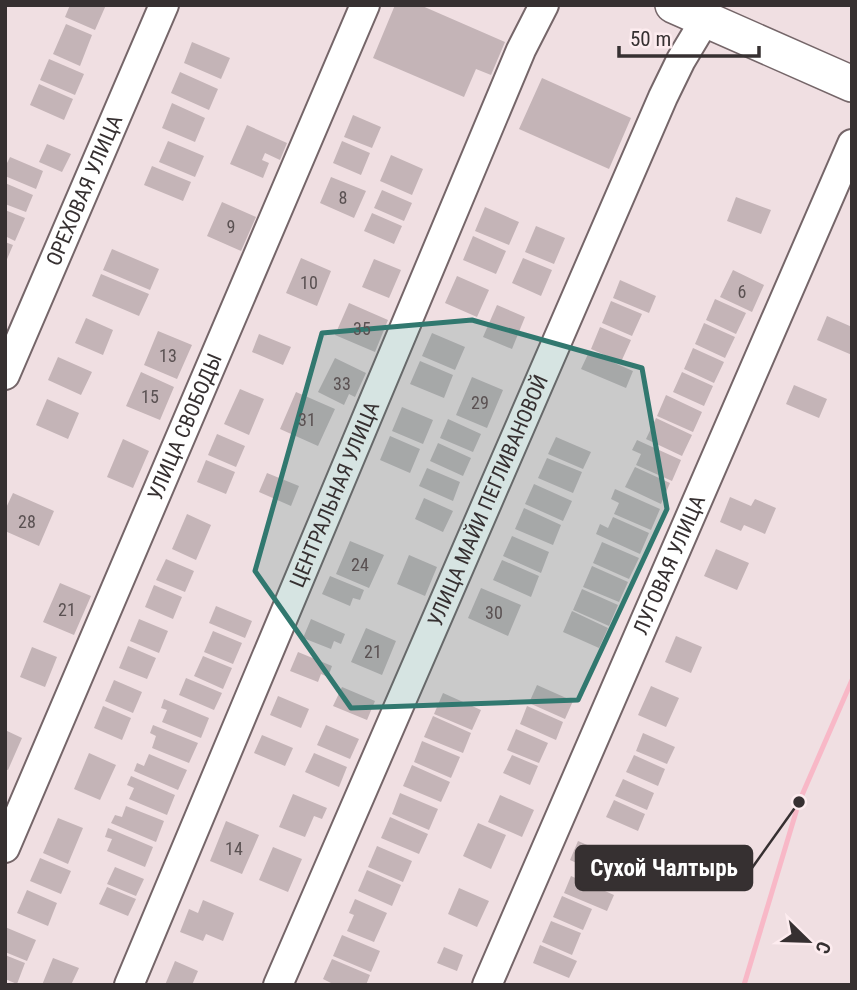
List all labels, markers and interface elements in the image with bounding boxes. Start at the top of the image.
scale bar [619,14,759,58]
text: 50 m [630,27,671,51]
street label: ОРЕХОВАЯ УЛИЦА [41,111,127,269]
house number: 8 [339,187,347,208]
house number: 9 [227,216,235,237]
house number: 10 [300,272,318,293]
house number: 6 [738,281,746,302]
house number: 35 [353,318,371,339]
house number: 13 [159,345,177,366]
street label: УЛИЦА СВОБОДЫ [143,350,227,504]
street label: УЛИЦА МАЙИ ПЕГЛИВАНОВОЙ [423,371,553,630]
house number: 33 [333,373,351,394]
house number: 15 [141,386,159,407]
house number: 29 [471,392,489,413]
street label: ЦЕНТРАЛЬНАЯ УЛИЦА [285,398,384,591]
house number: 31 [298,409,316,430]
street label: ЛУГОВАЯ УЛИЦА [629,491,710,638]
house number: 28 [18,511,36,532]
house number: 24 [351,554,369,575]
house number: 21 [58,599,76,620]
house number: 30 [485,602,503,623]
house number: 21 [364,641,382,662]
house number: 14 [225,838,243,859]
callout: Сухой Чалтырь [576,846,752,890]
text: Сухой Чалтырь [590,855,738,882]
north arrow [773,906,843,976]
text: С [810,938,836,957]

